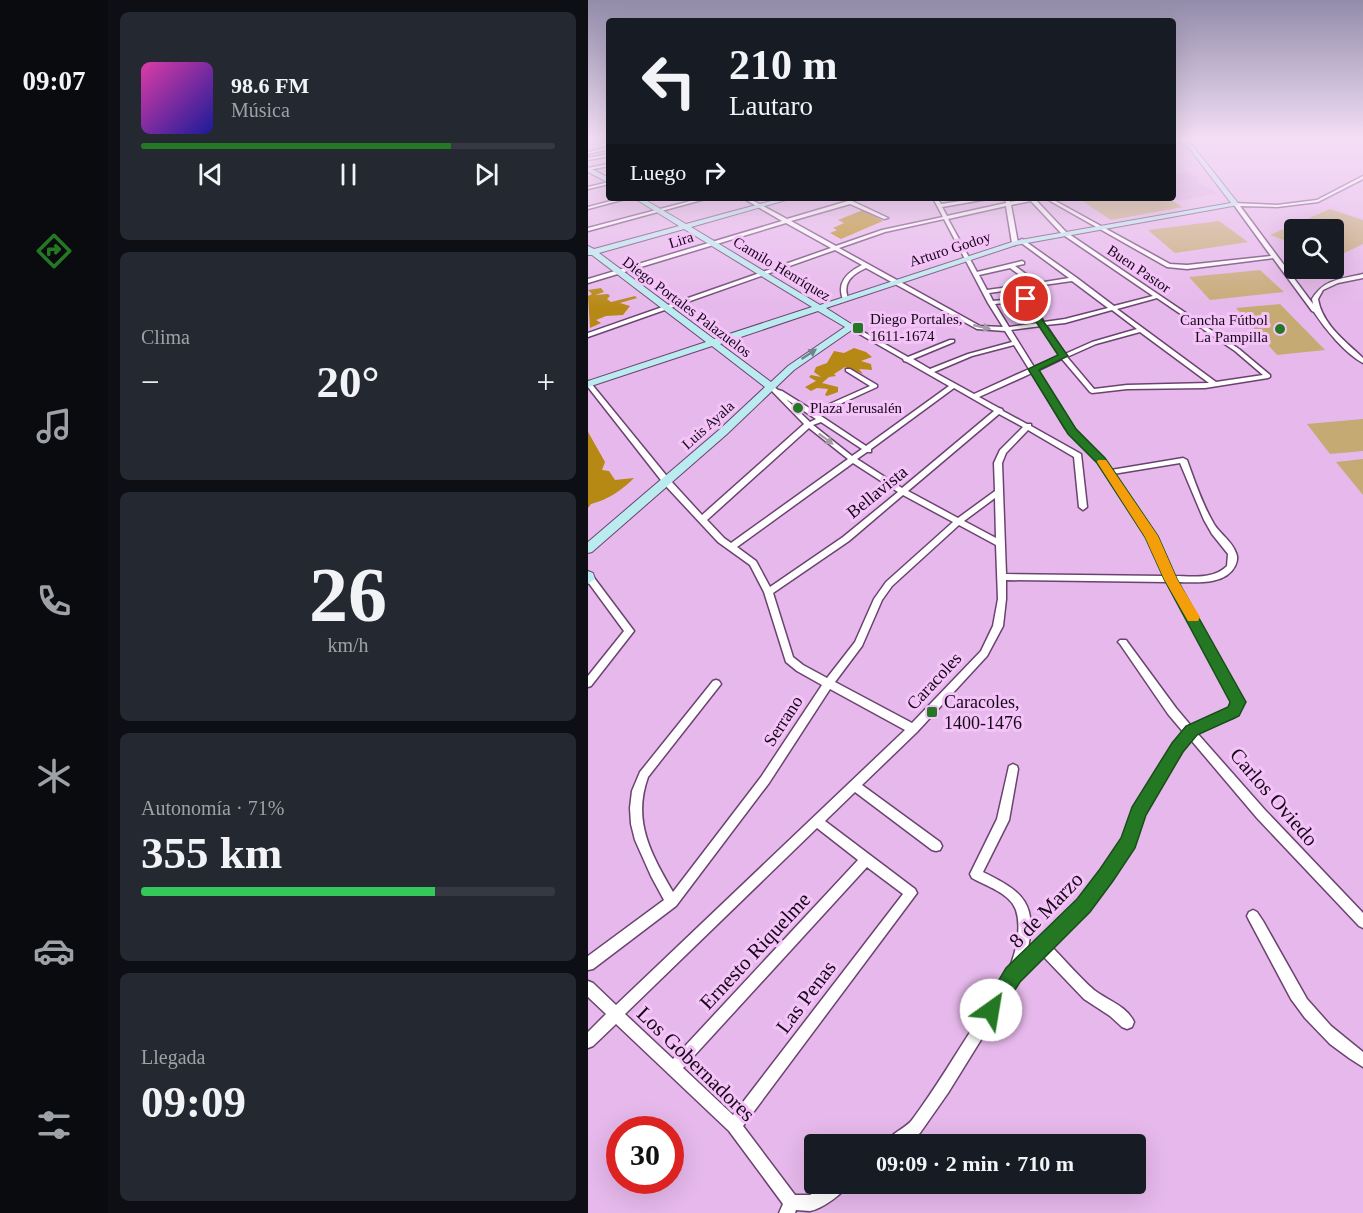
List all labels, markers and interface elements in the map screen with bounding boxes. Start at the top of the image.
icon: left [630,42,708,120]
text: 210 m [729,42,838,88]
text: 09:07 [23,66,86,96]
text: 98.6 FM [231,73,309,98]
text: Lautaro [729,91,813,121]
text: Música [231,99,290,121]
icon: right [698,156,731,189]
icon: previous [194,158,227,191]
icon: pause [332,158,365,191]
icon: next [470,158,503,191]
text: Luego [630,160,686,185]
map controls [1284,219,1344,279]
button: search [1284,219,1344,279]
street label: Arturo Godoy [907,228,993,270]
street label: Lira [667,229,696,251]
icon: directions [33,230,75,272]
street label: Camilo Henríquez [731,234,834,304]
street label: Buen Pastor [1104,242,1174,296]
street label: Diego Portales Palazuelos [620,253,754,361]
pin [1000,273,1051,324]
icon: arrive [1009,282,1042,315]
place label: Diego Portales, 1611-1674 [870,311,962,344]
place label: Cancha Fútbol La Pampilla [1180,312,1268,345]
marker: Diego Portales, 1611-1674 [851,321,865,335]
marker: Cancha Fútbol La Pampilla [1273,322,1287,336]
one-way arrow [973,323,991,333]
text: Clima [141,326,190,348]
one-way arrow [801,348,817,360]
text: 20° [317,357,380,407]
text: − [141,364,160,400]
text: + [536,364,555,400]
street label: Luis Ayala [679,397,737,452]
place label: Plaza Jerusalén [810,400,903,416]
marker: Plaza Jerusalén [791,401,805,415]
icon: music [33,405,75,447]
one-way arrow [818,433,834,445]
street label: Bellavista [843,462,911,522]
text: 26 [309,551,387,638]
icon: phone [33,580,75,622]
text: km/h [327,634,369,656]
street label: Caracoles [902,648,966,714]
street label: Serrano [759,692,807,750]
place label: Caracoles, 1400-1476 [944,692,1022,733]
marker: Caracoles, 1400-1476 [925,705,939,719]
street label: Carlos Oviedo [1225,743,1323,851]
icon: climate [33,755,75,797]
text: Autonomía · 71% [141,797,284,819]
text: 355 km [141,828,282,878]
street label: 8 de Marzo [1004,867,1088,953]
street label: Ernesto Riquelme [695,888,815,1014]
icon: car [33,930,75,972]
street label: Las Penas [771,956,841,1038]
position arrow [959,978,1023,1042]
street label: Los Gobernadores [632,1002,760,1126]
text: Llegada [141,1046,205,1068]
text: 09:09 [141,1077,246,1127]
icon: filters [33,1104,75,1146]
speed limit sign: 30 [606,1116,684,1194]
text: 09:09 · 2 min · 710 m [876,1151,1074,1176]

